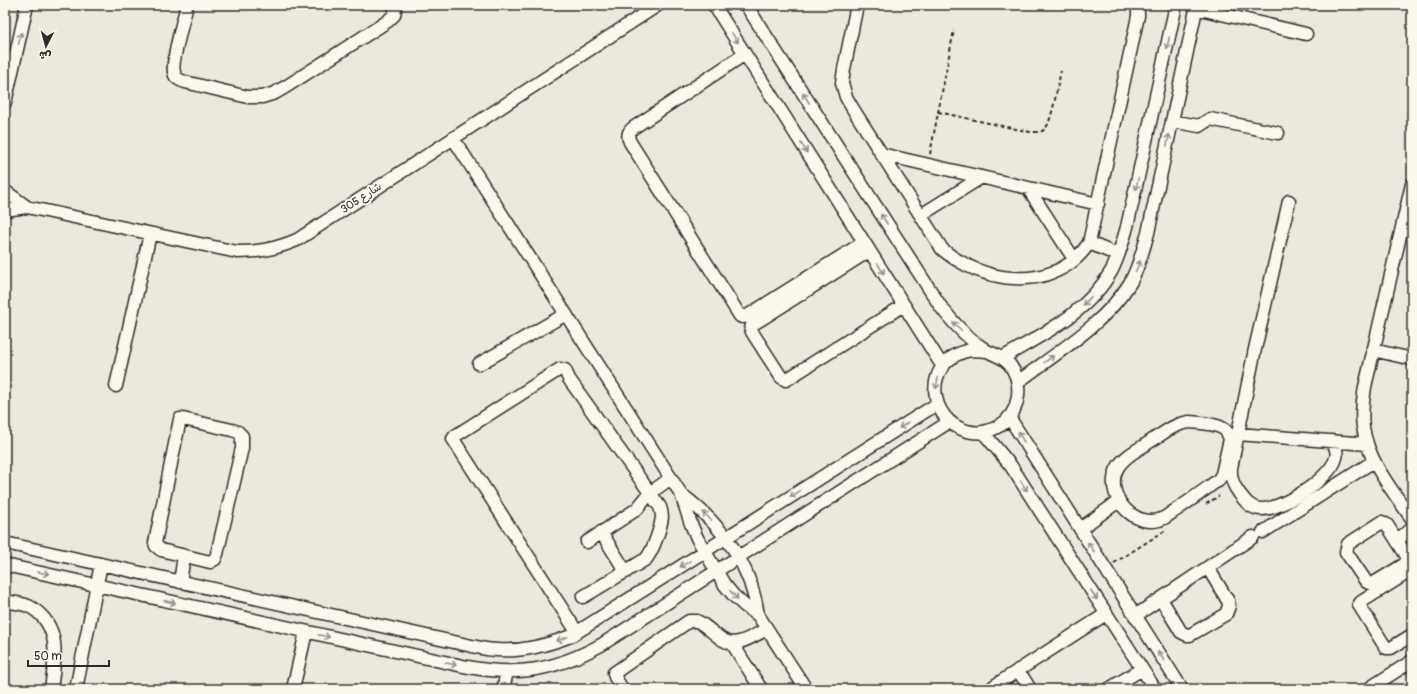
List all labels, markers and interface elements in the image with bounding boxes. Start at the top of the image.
north arrow [26,26,66,66]
one-way arrow [16,32,24,45]
one-way arrow [731,32,739,44]
one-way arrow [1163,36,1171,49]
text: ش [38,48,52,63]
one-way arrow [802,93,810,104]
one-way arrow [1164,134,1172,147]
one-way arrow [800,142,808,153]
one-way arrow [1132,177,1140,190]
street label: شارع 305 [338,180,385,218]
one-way arrow [880,214,888,225]
one-way arrow [1134,261,1142,273]
one-way arrow [877,264,885,275]
one-way arrow [1083,296,1092,307]
one-way arrow [952,321,962,331]
one-way arrow [1043,354,1054,363]
one-way arrow [933,376,941,389]
one-way arrow [898,421,910,429]
one-way arrow [1017,431,1025,443]
one-way arrow [1019,480,1028,491]
one-way arrow [789,490,800,499]
one-way arrow [702,511,711,521]
one-way arrow [1087,541,1095,552]
one-way arrow [680,560,691,568]
one-way arrow [36,570,49,578]
one-way arrow [1090,589,1098,600]
one-way arrow [730,590,739,600]
one-way arrow [163,598,176,606]
one-way arrow [317,633,330,641]
one-way arrow [557,636,569,644]
scale bar [28,642,109,668]
text: 50 m [34,649,62,664]
one-way arrow [1157,651,1165,662]
one-way arrow [444,660,457,668]

